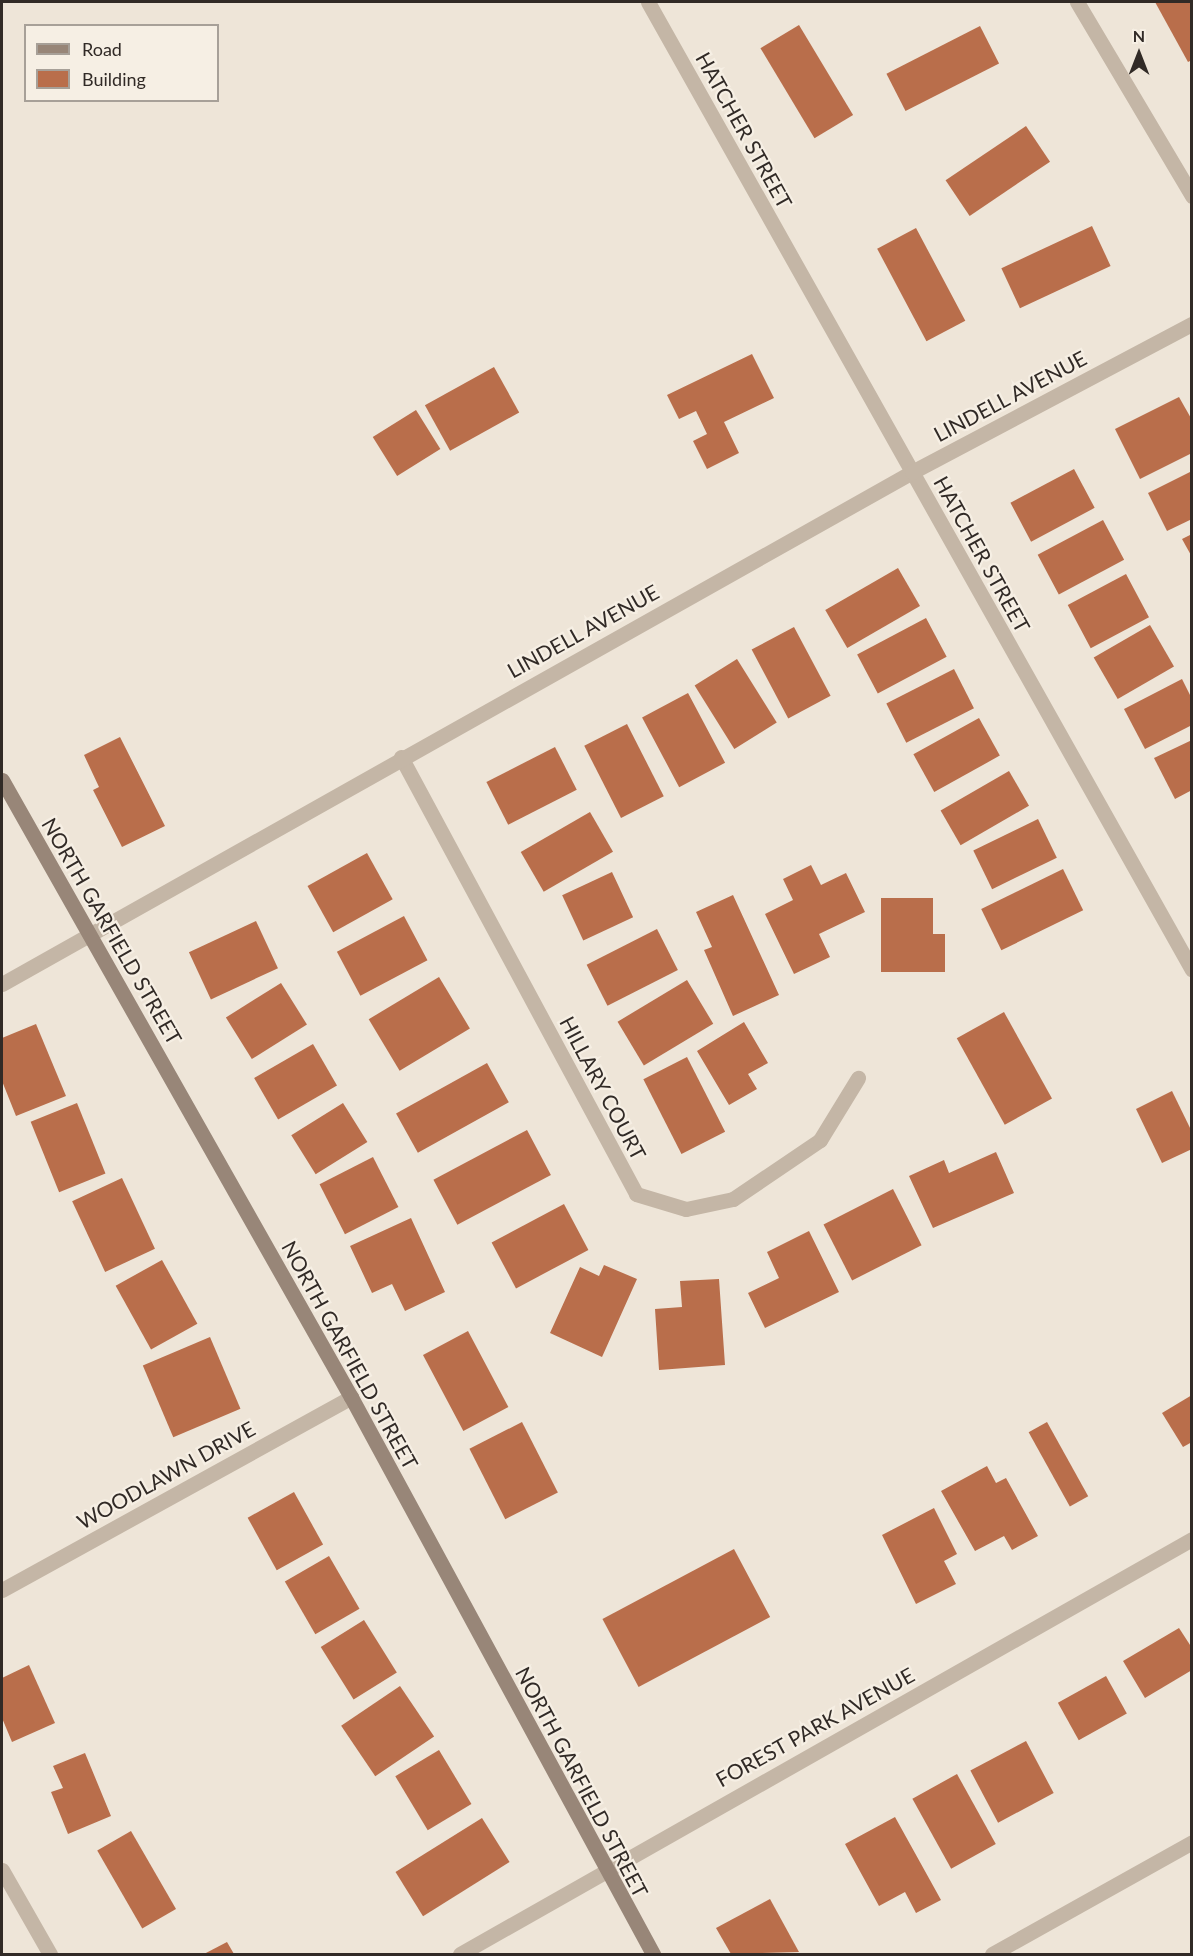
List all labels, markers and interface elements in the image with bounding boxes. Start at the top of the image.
legend [24,24,219,102]
north arrow [1109,24,1169,84]
text: N [1133,26,1145,45]
text: Road [82,38,122,60]
street label: HATCHER STREET [691,47,797,213]
text: Building [82,68,146,90]
street label: LINDELL AVENUE [929,345,1091,447]
street label: HATCHER STREET [929,471,1035,637]
street label: LINDELL AVENUE [502,579,664,683]
street label: NORTH GARFIELD STREET [37,813,187,1049]
street label: HILLARY COURT [554,1012,652,1164]
street label: NORTH GARFIELD STREET [277,1236,423,1474]
street label: WOODLAWN DRIVE [73,1416,259,1534]
street label: NORTH GARFIELD STREET [510,1662,654,1902]
street label: FOREST PARK AVENUE [711,1662,919,1792]

